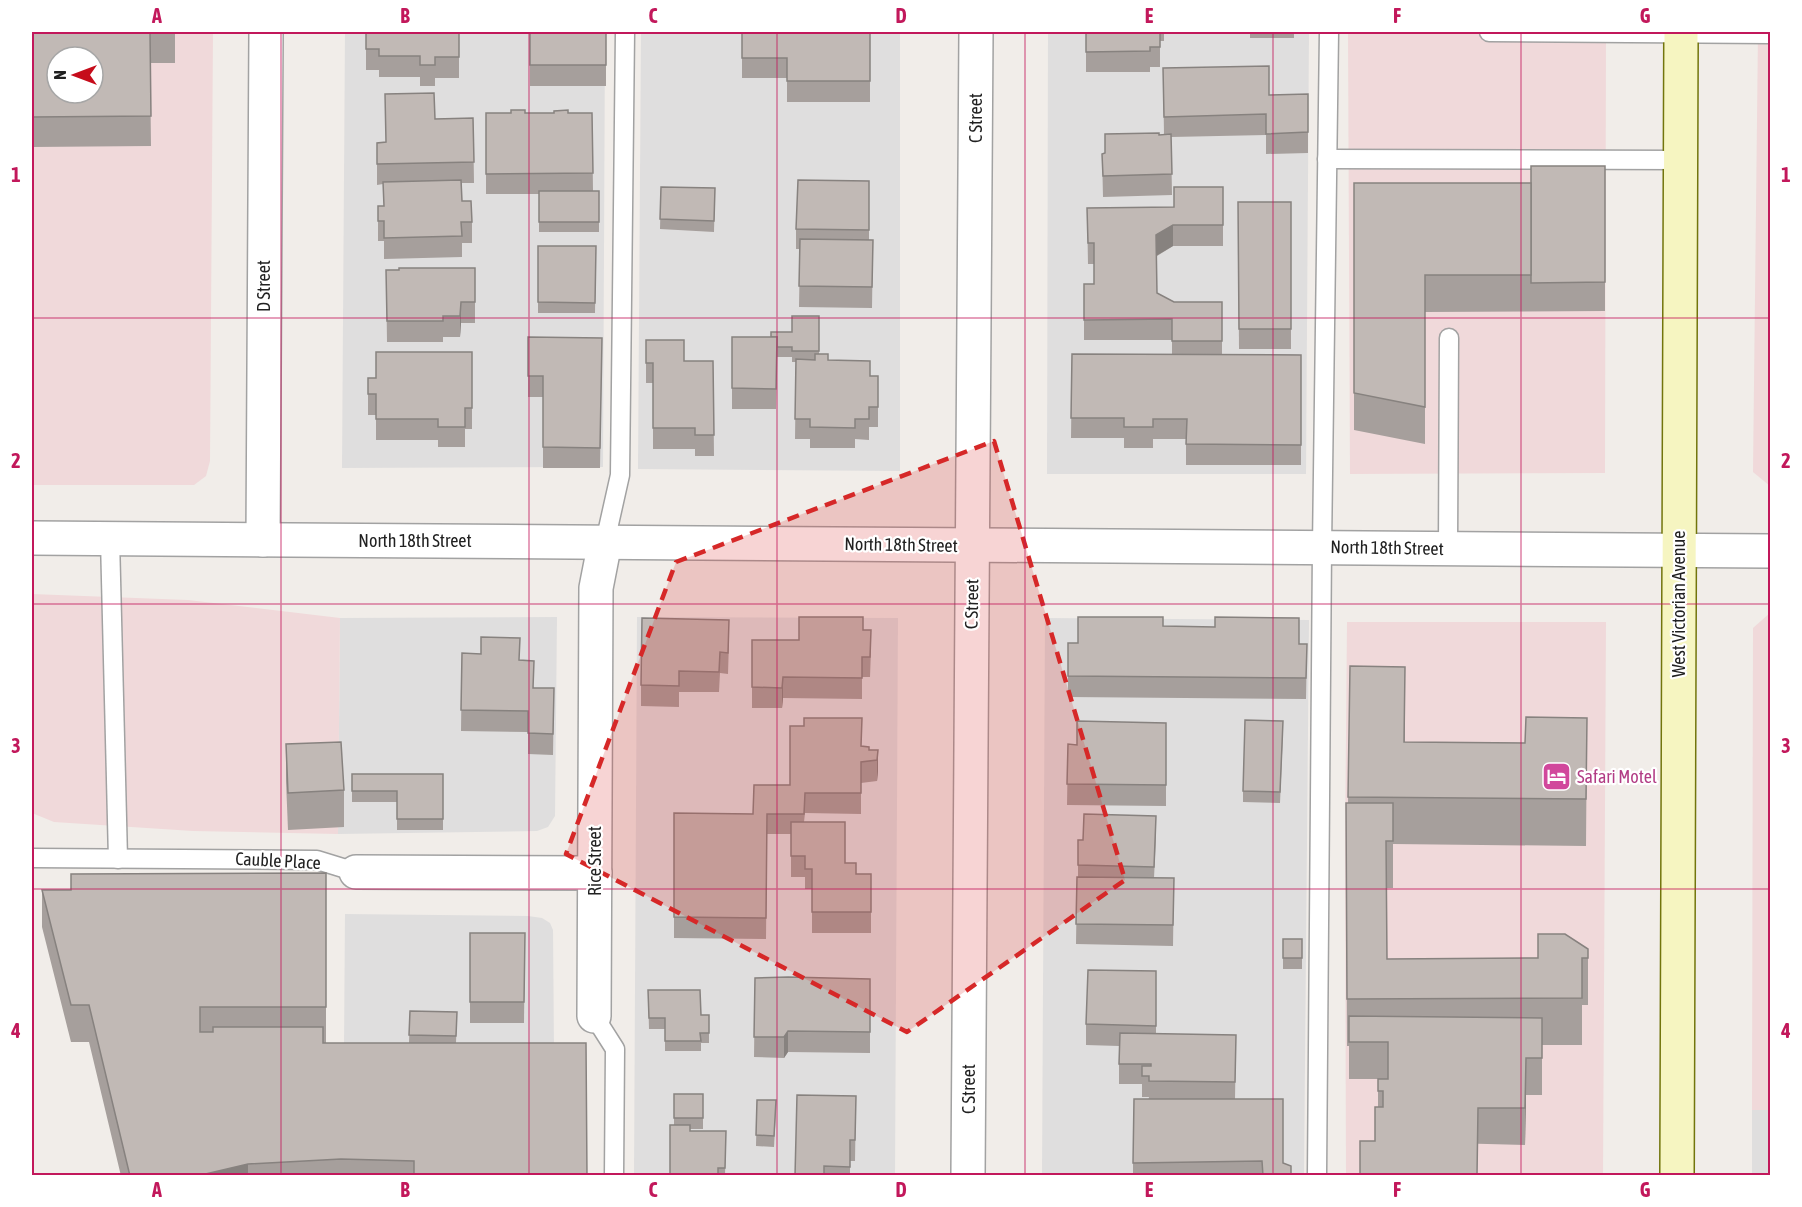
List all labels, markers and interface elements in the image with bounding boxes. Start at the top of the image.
text: A [151,4,162,27]
text: B [400,4,410,27]
text: C [649,4,658,27]
text: D [895,4,907,27]
text: E [1145,4,1154,27]
text: F [1393,4,1401,27]
text: G [1640,4,1651,27]
north arrow [45,45,105,105]
text: N [51,70,69,80]
street label: C Street [965,93,986,143]
text: 1 [11,163,21,186]
text: 1 [1781,163,1791,186]
street label: D Street [253,260,274,312]
text: 2 [11,449,21,472]
text: 2 [1781,449,1791,472]
street label: North 18th Street [358,530,472,551]
street label: West Victorian Avenue [1668,531,1689,677]
street label: North 18th Street [844,533,958,556]
street label: North 18th Street [1330,536,1444,559]
street label: C Street [961,579,982,629]
text: 3 [11,734,21,757]
text: 3 [1781,734,1791,757]
hotel icon: Safari Motel [1540,761,1572,793]
place label: Safari Motel [1577,766,1657,787]
street label: Rice Street [584,826,605,896]
street label: Cauble Place [235,848,321,873]
text: 4 [10,1019,21,1042]
text: 4 [1780,1019,1791,1042]
street label: C Street [958,1064,979,1114]
text: A [151,1178,162,1201]
text: B [400,1178,410,1201]
text: C [649,1178,658,1201]
text: D [895,1178,907,1201]
text: E [1145,1178,1154,1201]
text: F [1393,1178,1401,1201]
text: G [1640,1178,1651,1201]

